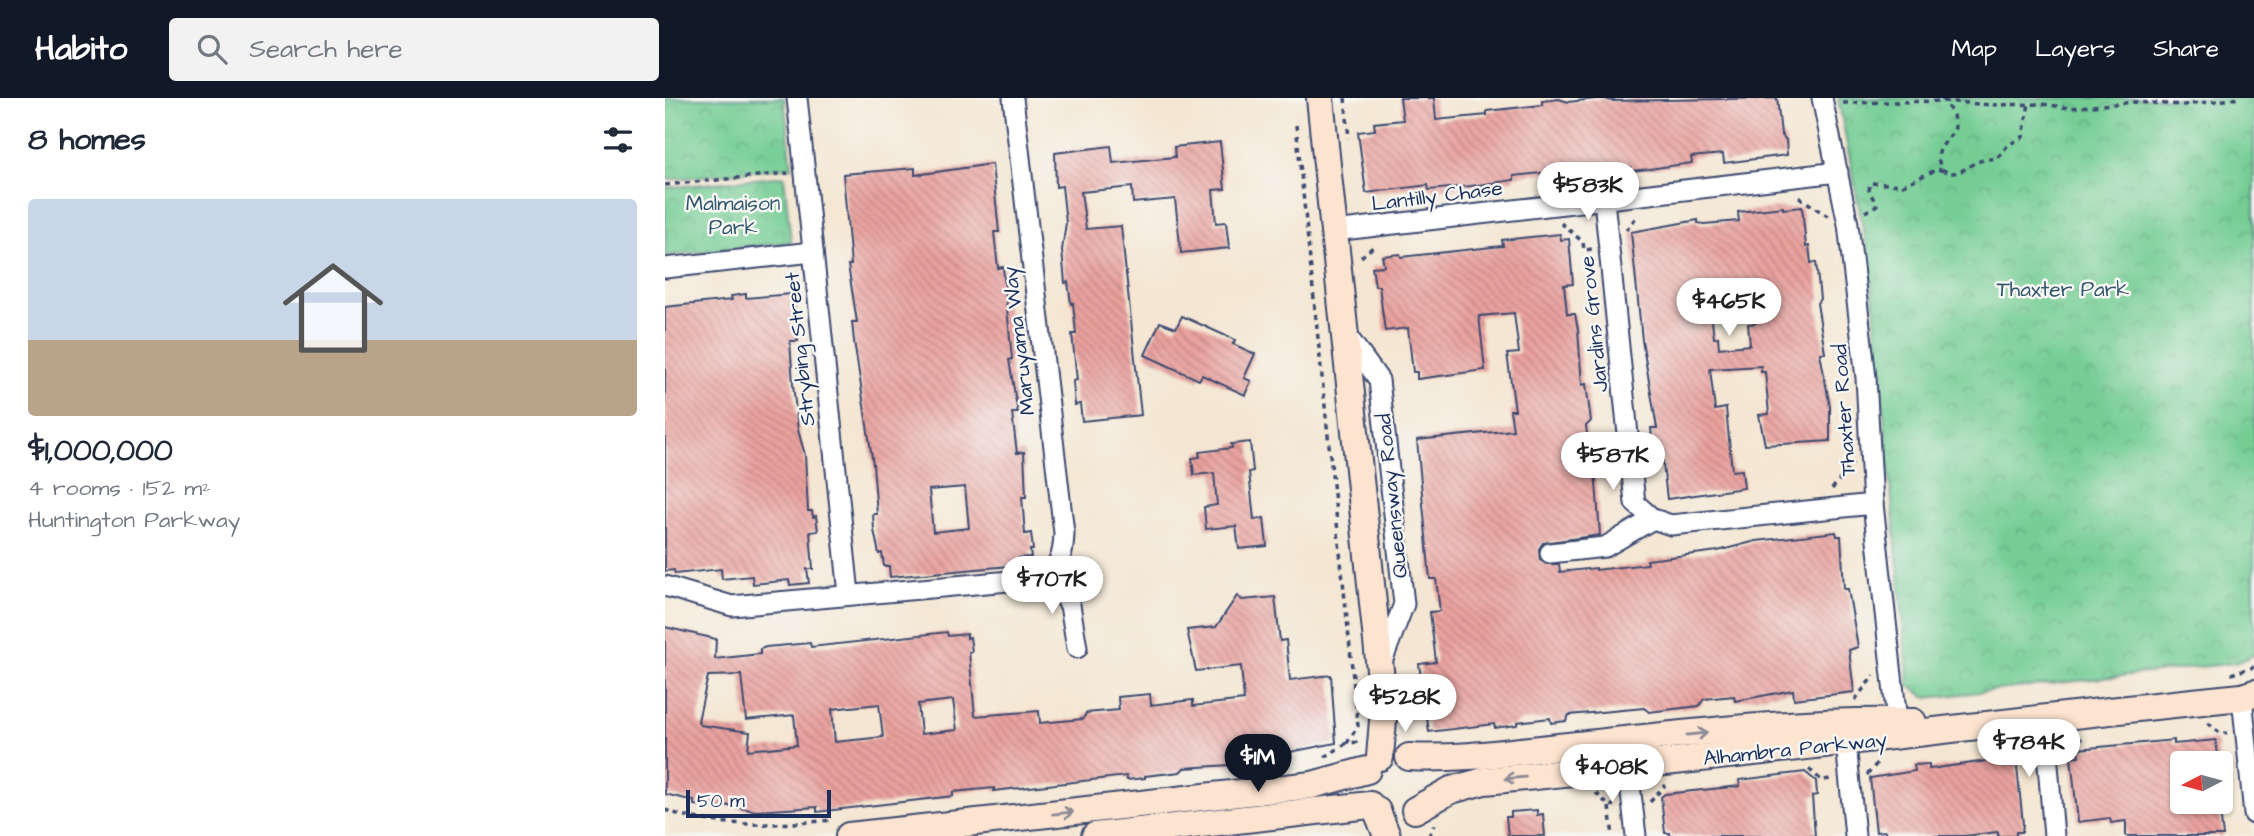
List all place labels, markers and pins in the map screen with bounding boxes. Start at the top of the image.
pin: $583K [1539,162,1637,222]
pin: $465K [1680,278,1778,338]
pin: $587K [1564,432,1662,492]
pin: $707K [1003,556,1101,616]
pin: $528K [1356,674,1454,734]
pin: $784K [1980,720,2078,779]
pin: $1M [1224,734,1292,794]
pin: $408K [1563,744,1661,804]

